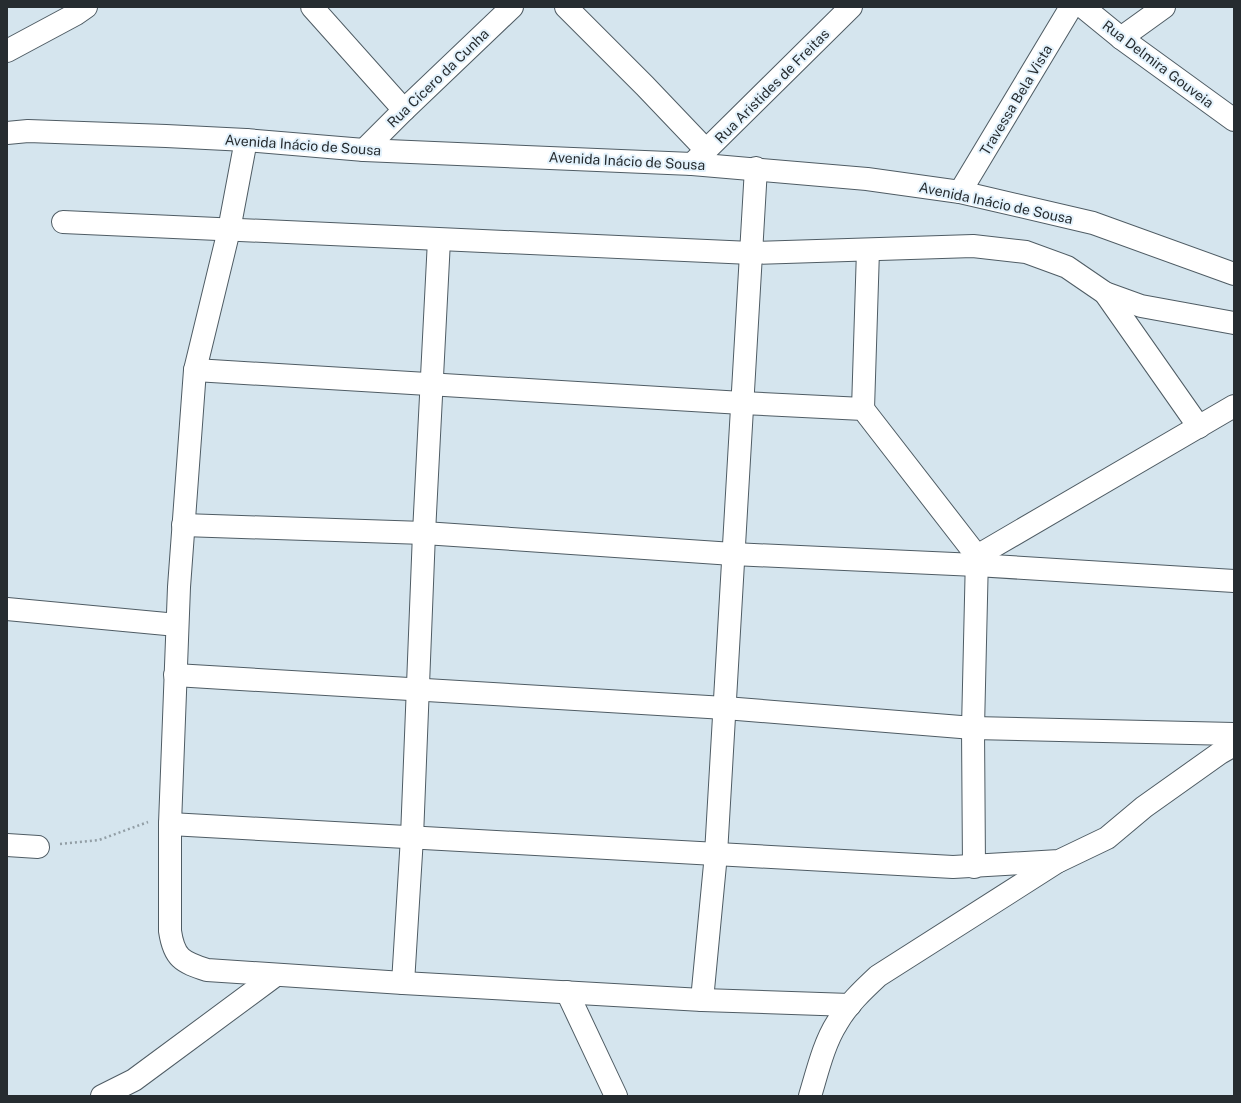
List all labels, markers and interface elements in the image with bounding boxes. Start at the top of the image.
street label: Rua Delmira Gouveia [1099,17,1217,111]
street label: Rua Cícero da Cunha [384,25,492,131]
street label: Rua Aristides de Freitas [712,26,832,146]
street label: Travessa Bela Vista [977,42,1055,158]
street label: Avenida Inácio de Sousa [224,132,382,158]
street label: Avenida Inácio de Sousa [548,149,706,173]
street label: Avenida Inácio de Sousa [918,179,1074,227]

